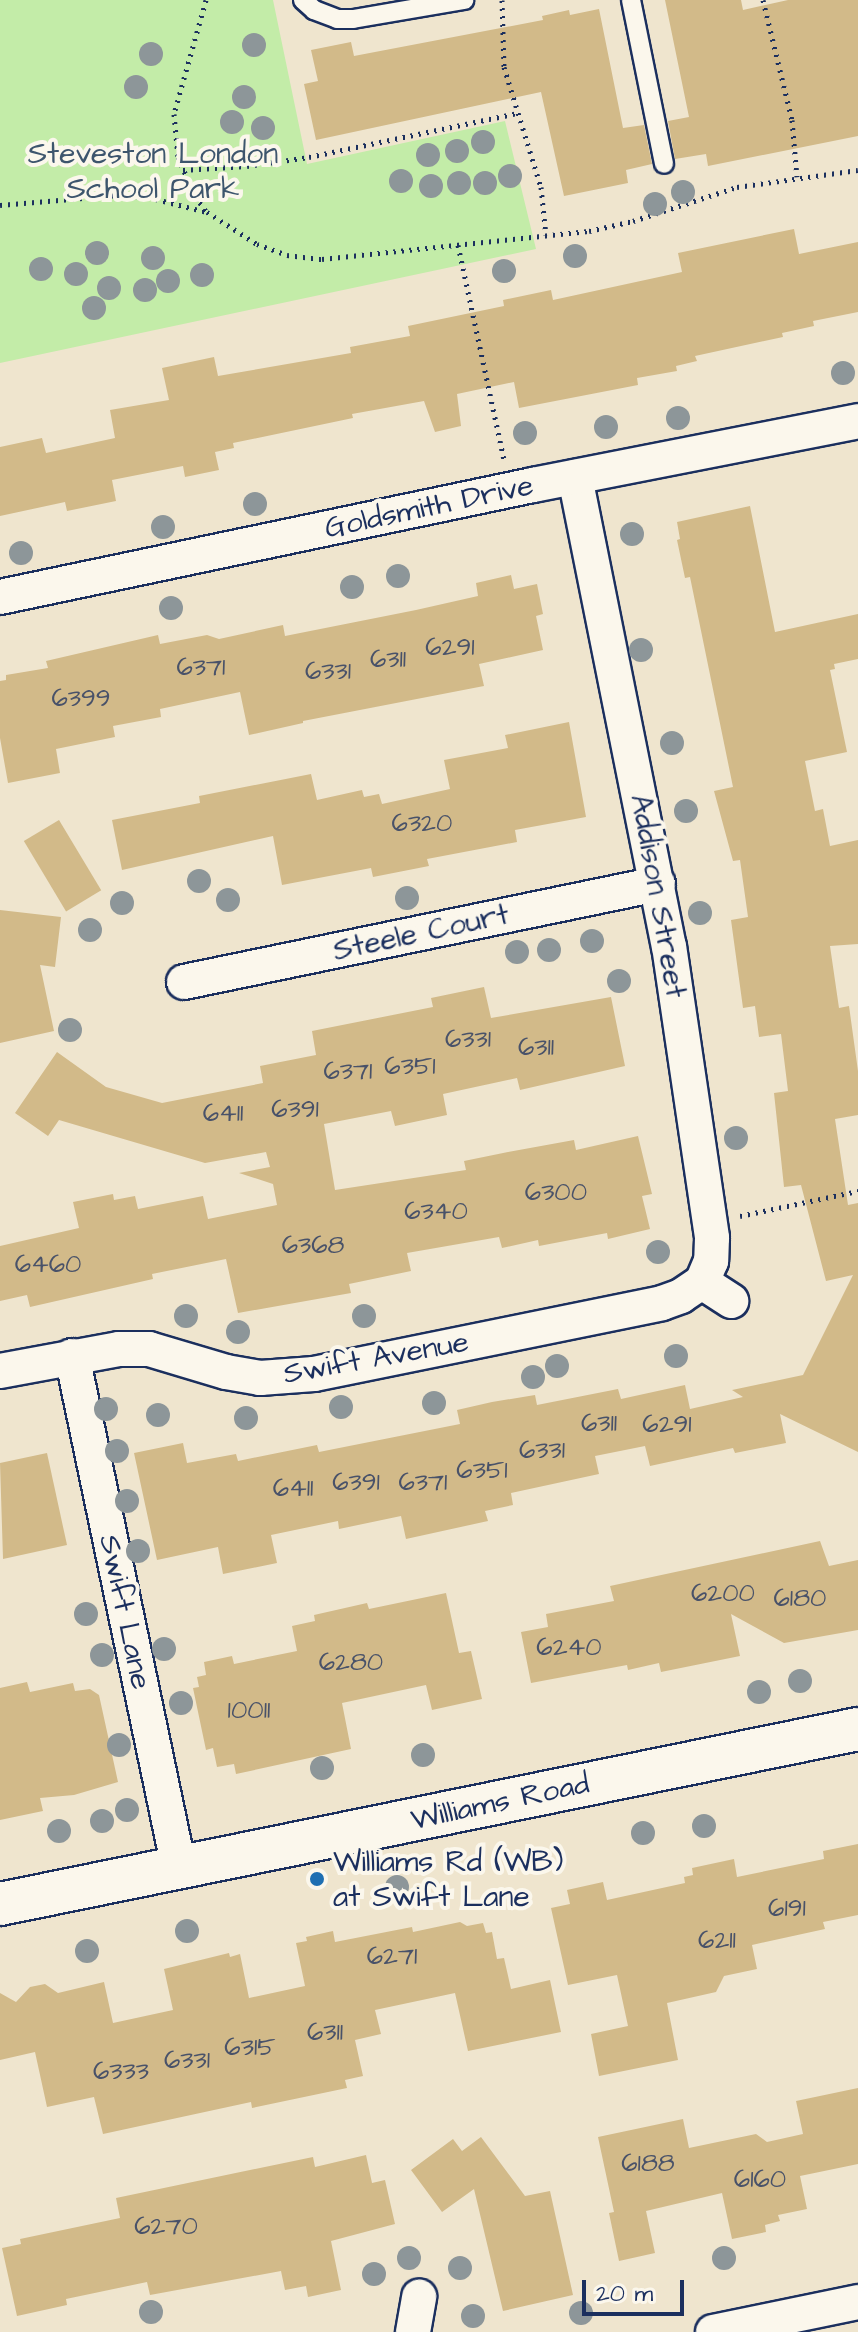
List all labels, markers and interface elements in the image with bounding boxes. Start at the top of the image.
park label: Steveston London School Park [28,136,278,206]
street label: Goldsmith Drive [322,467,536,547]
house number: 6291 [425,632,475,664]
house number: 6311 [370,644,406,676]
house number: 6371 [177,652,225,684]
house number: 6331 [305,656,351,688]
house number: 6399 [51,683,111,715]
street label: Addison Street [622,791,694,1001]
house number: 6320 [392,808,452,840]
street label: Steele Court [330,897,512,969]
house number: 6331 [445,1024,491,1056]
house number: 6311 [518,1032,554,1064]
house number: 6351 [384,1051,436,1083]
house number: 6371 [324,1056,372,1088]
house number: 6391 [271,1094,319,1126]
house number: 6411 [203,1098,243,1130]
house number: 6300 [525,1177,587,1209]
house number: 6340 [404,1196,468,1228]
house number: 6368 [282,1230,344,1262]
house number: 6460 [15,1249,81,1281]
street label: Swift Avenue [281,1324,471,1392]
house number: 6311 [581,1408,617,1440]
house number: 6291 [642,1409,692,1441]
house number: 6331 [519,1435,565,1467]
house number: 6351 [456,1455,508,1487]
house number: 6391 [332,1467,380,1499]
house number: 6371 [399,1467,447,1499]
house number: 6411 [273,1473,313,1505]
street label: Swift Lane [91,1531,159,1693]
house number: 6200 [691,1578,755,1610]
house number: 6180 [774,1583,826,1615]
house number: 6240 [536,1632,602,1664]
house number: 6280 [319,1647,383,1679]
house number: 10011 [228,1695,270,1727]
street label: Williams Road [408,1766,592,1838]
place label: Williams Rd (WB) at Swift Lane [333,1844,563,1914]
marker: Williams Rd (WB) at Swift Lane [308,1870,326,1888]
house number: 6191 [768,1893,806,1925]
house number: 6211 [698,1925,736,1957]
house number: 6271 [367,1941,417,1973]
house number: 6311 [307,2017,343,2049]
house number: 6315 [224,2032,276,2064]
house number: 6331 [164,2045,210,2077]
house number: 6333 [93,2056,149,2088]
house number: 6188 [621,2148,675,2180]
house number: 6160 [734,2164,786,2196]
house number: 6270 [134,2211,198,2243]
scale bar [586,2264,688,2314]
text: 20 m [596,2277,653,2311]

